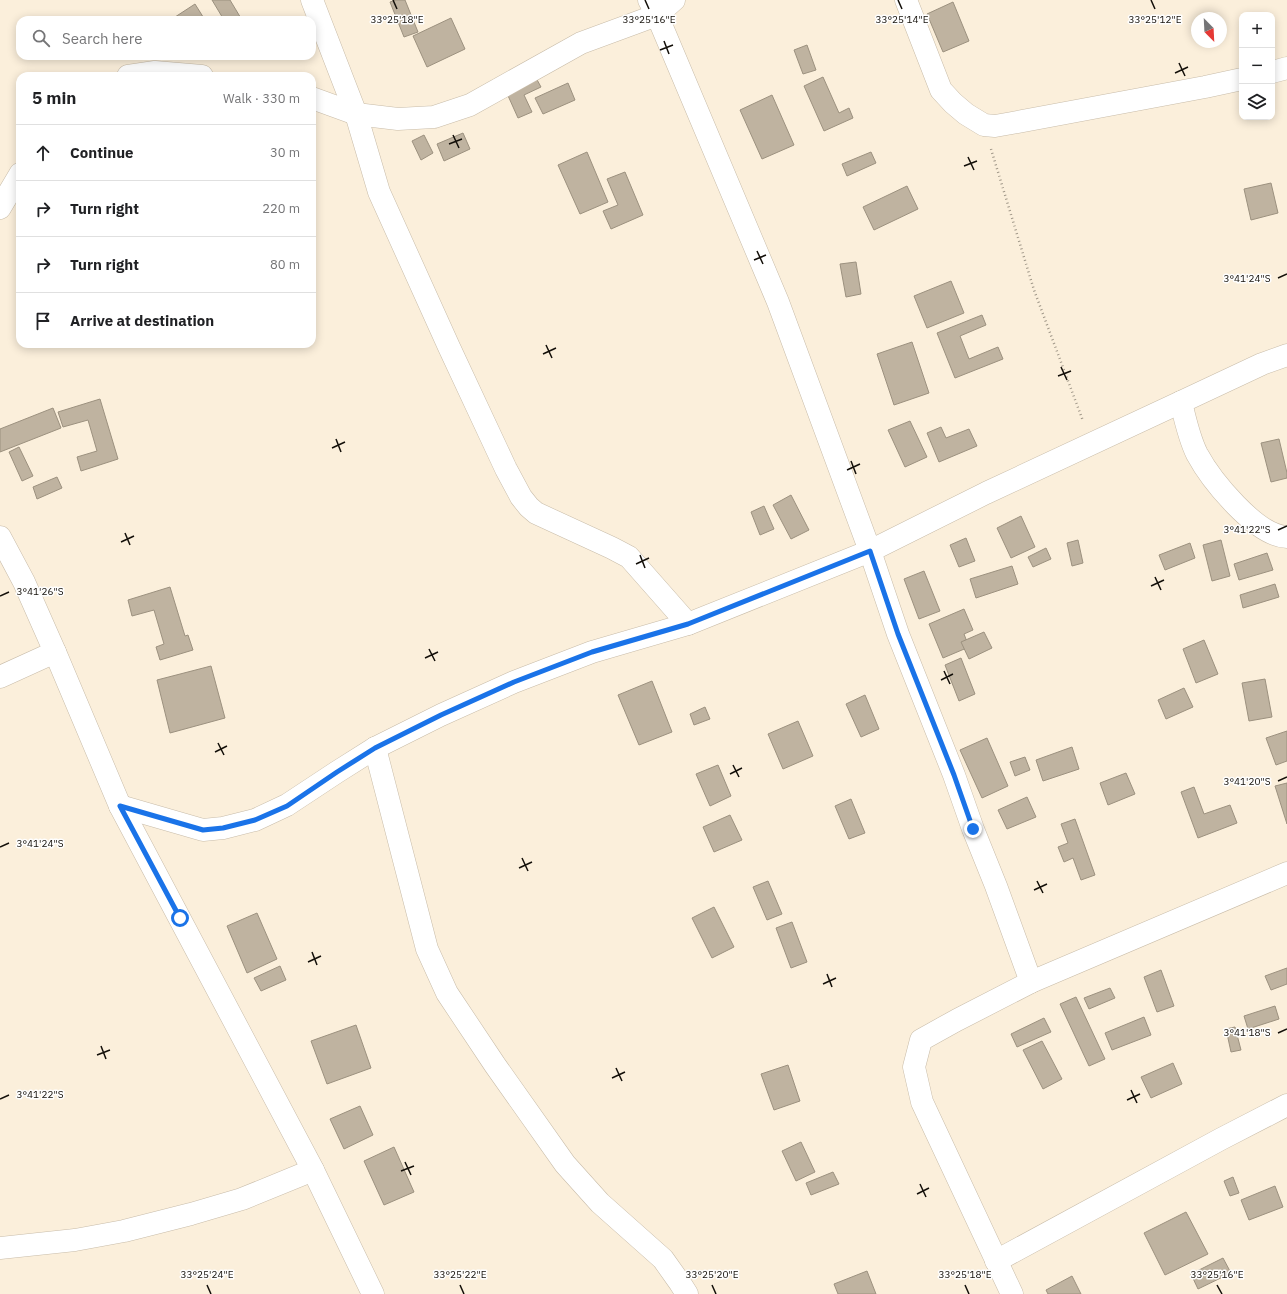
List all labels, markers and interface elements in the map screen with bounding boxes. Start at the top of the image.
north arrow [1191,12,1227,48]
map controls [1239,12,1275,120]
button: + [1239,12,1275,48]
text: 33°25'18"E [370,13,424,26]
text: 33°25'16"E [622,13,676,26]
text: 33°25'14"E [875,13,929,26]
text: 33°25'12"E [1128,13,1182,26]
search box [16,16,316,60]
icon: search [30,27,52,49]
text: Search here [62,29,142,48]
button: − [1239,48,1275,84]
button: layers [1239,84,1275,120]
text: 5 min [32,87,76,109]
text: Walk · 330 m [223,90,300,107]
icon: ahead [32,142,54,164]
text: Continue [70,143,134,162]
text: 30 m [270,144,300,161]
icon: right [32,198,54,220]
text: Turn right [70,199,139,218]
text: 220 m [262,200,300,217]
icon: right [32,254,54,276]
text: Turn right [70,255,139,274]
text: 80 m [270,256,300,273]
text: 3°41'24"S [1223,272,1271,285]
icon: arrive [32,310,54,332]
text: Arrive at destination [70,311,214,330]
text: 3°41'22"S [1223,523,1271,536]
text: 3°41'26"S [16,585,64,598]
text: 3°41'20"S [1223,775,1271,788]
route end [964,820,982,838]
text: 3°41'24"S [16,837,64,850]
route start [171,909,189,927]
text: 3°41'18"S [1223,1026,1271,1039]
text: 3°41'22"S [16,1088,64,1101]
text: 33°25'24"E [180,1268,234,1281]
text: 33°25'22"E [433,1268,487,1281]
text: 33°25'20"E [685,1268,739,1281]
text: 33°25'18"E [938,1268,992,1281]
text: 33°25'16"E [1190,1268,1244,1281]

